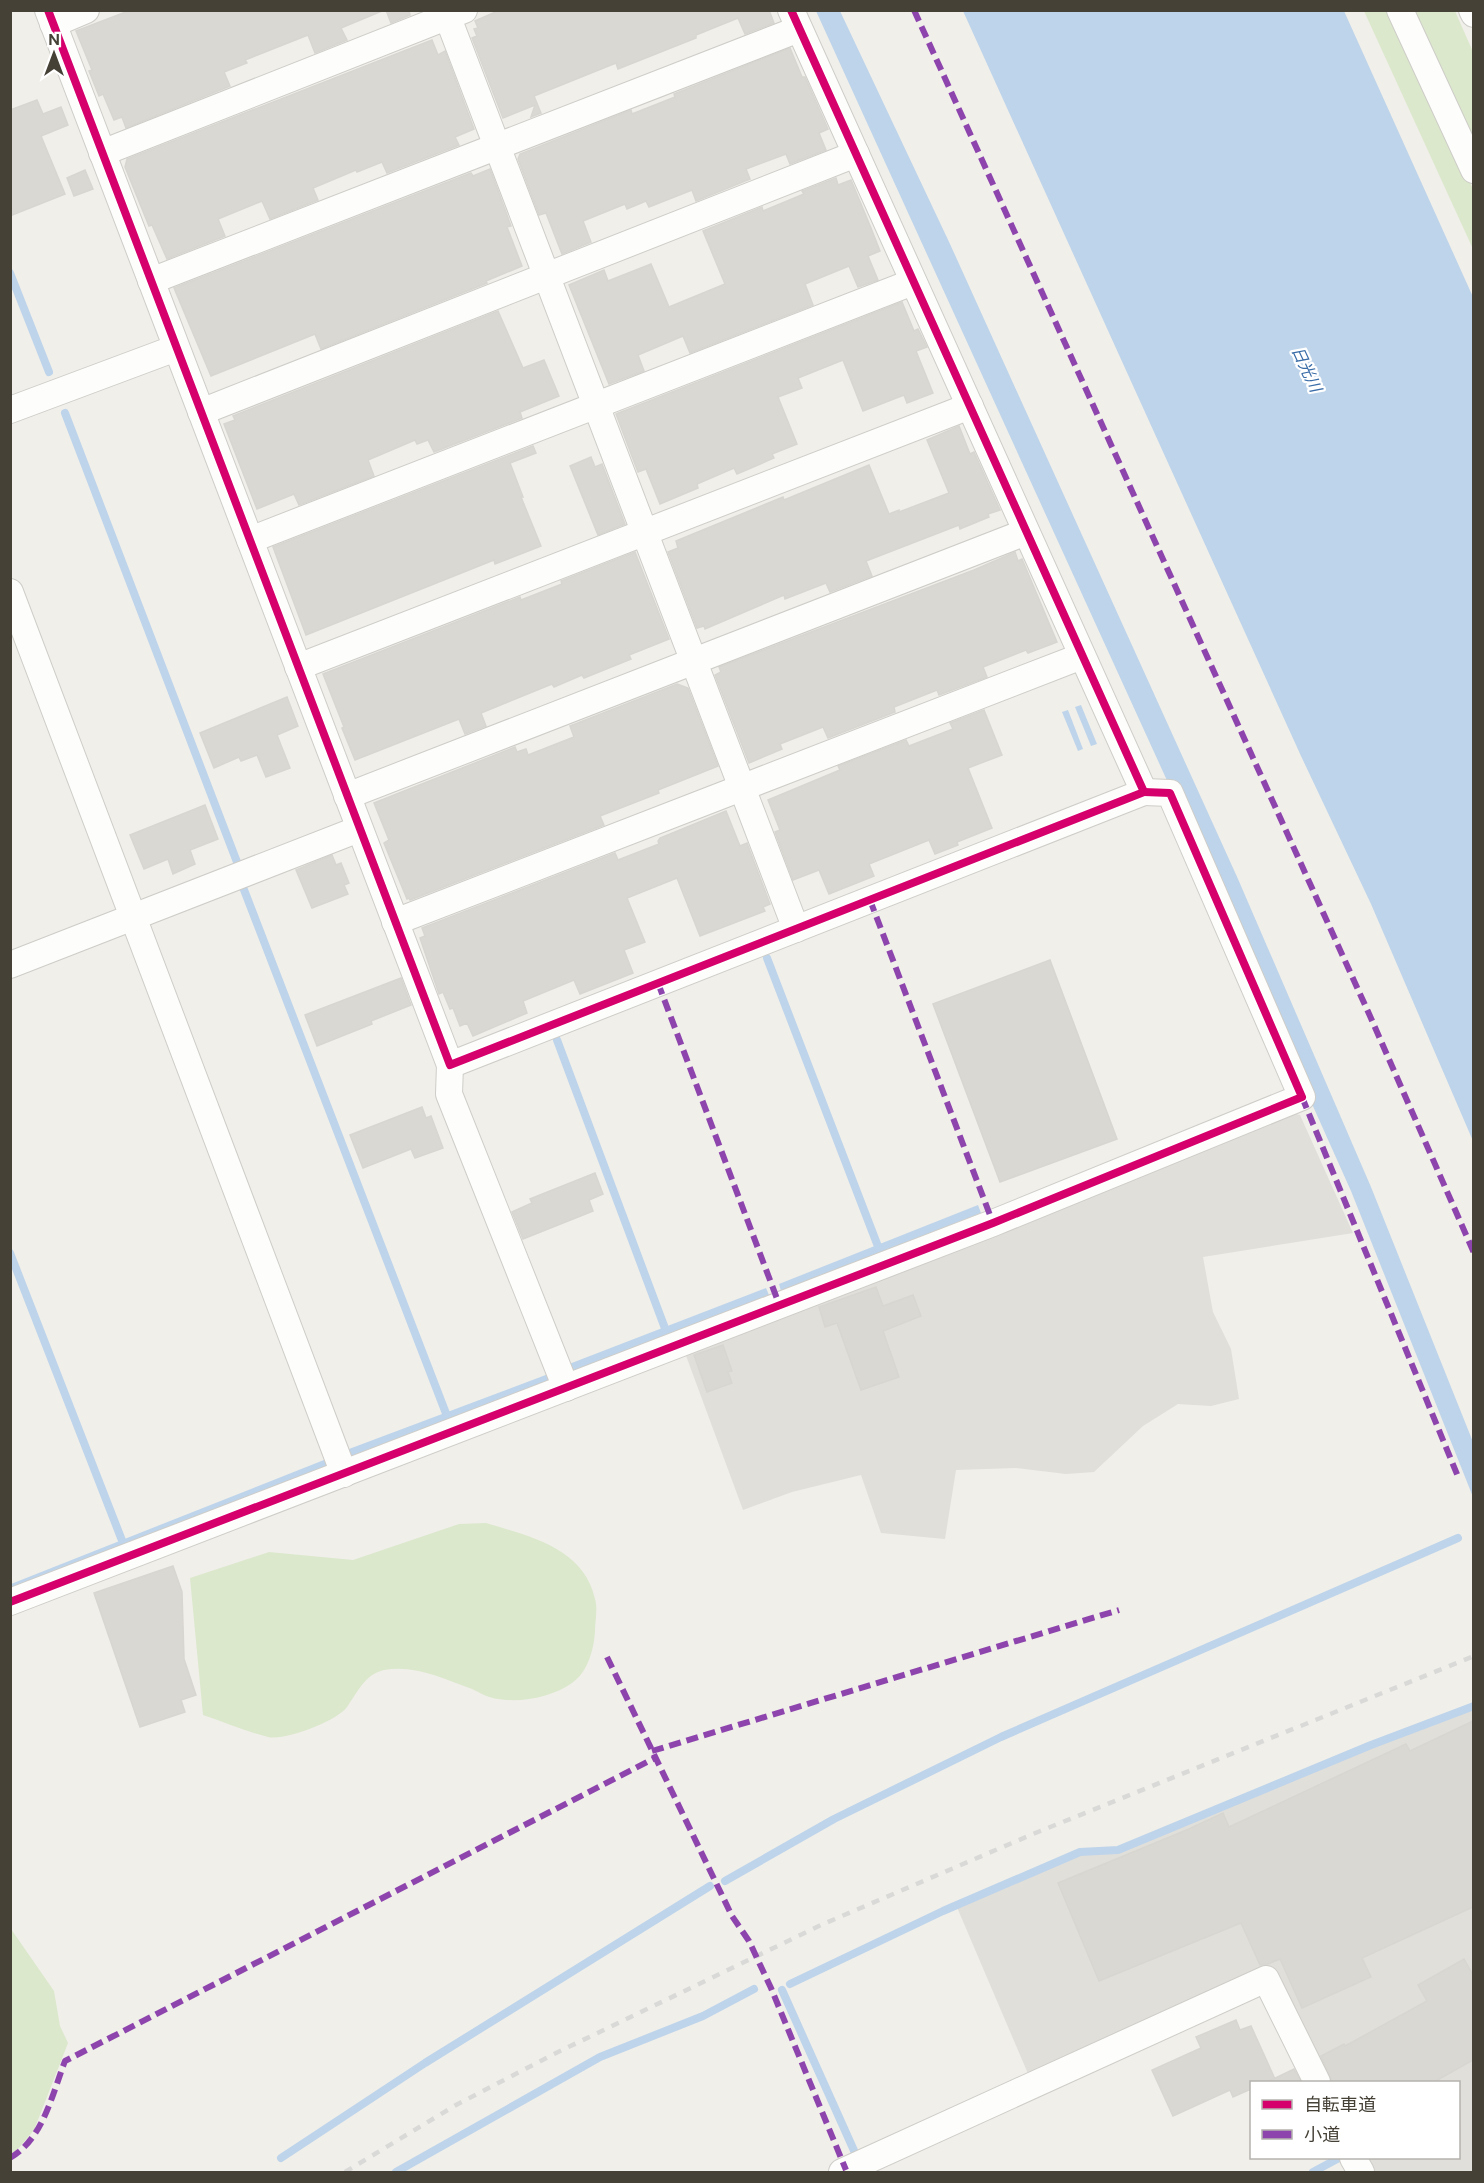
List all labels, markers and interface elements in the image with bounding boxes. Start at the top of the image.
north arrow [24,24,84,84]
text: N [48,29,60,50]
water label: 日光川 [1287,343,1327,397]
legend [1250,2081,1460,2159]
text: 自転車道 [1304,2093,1376,2117]
text: 小道 [1304,2123,1340,2147]

